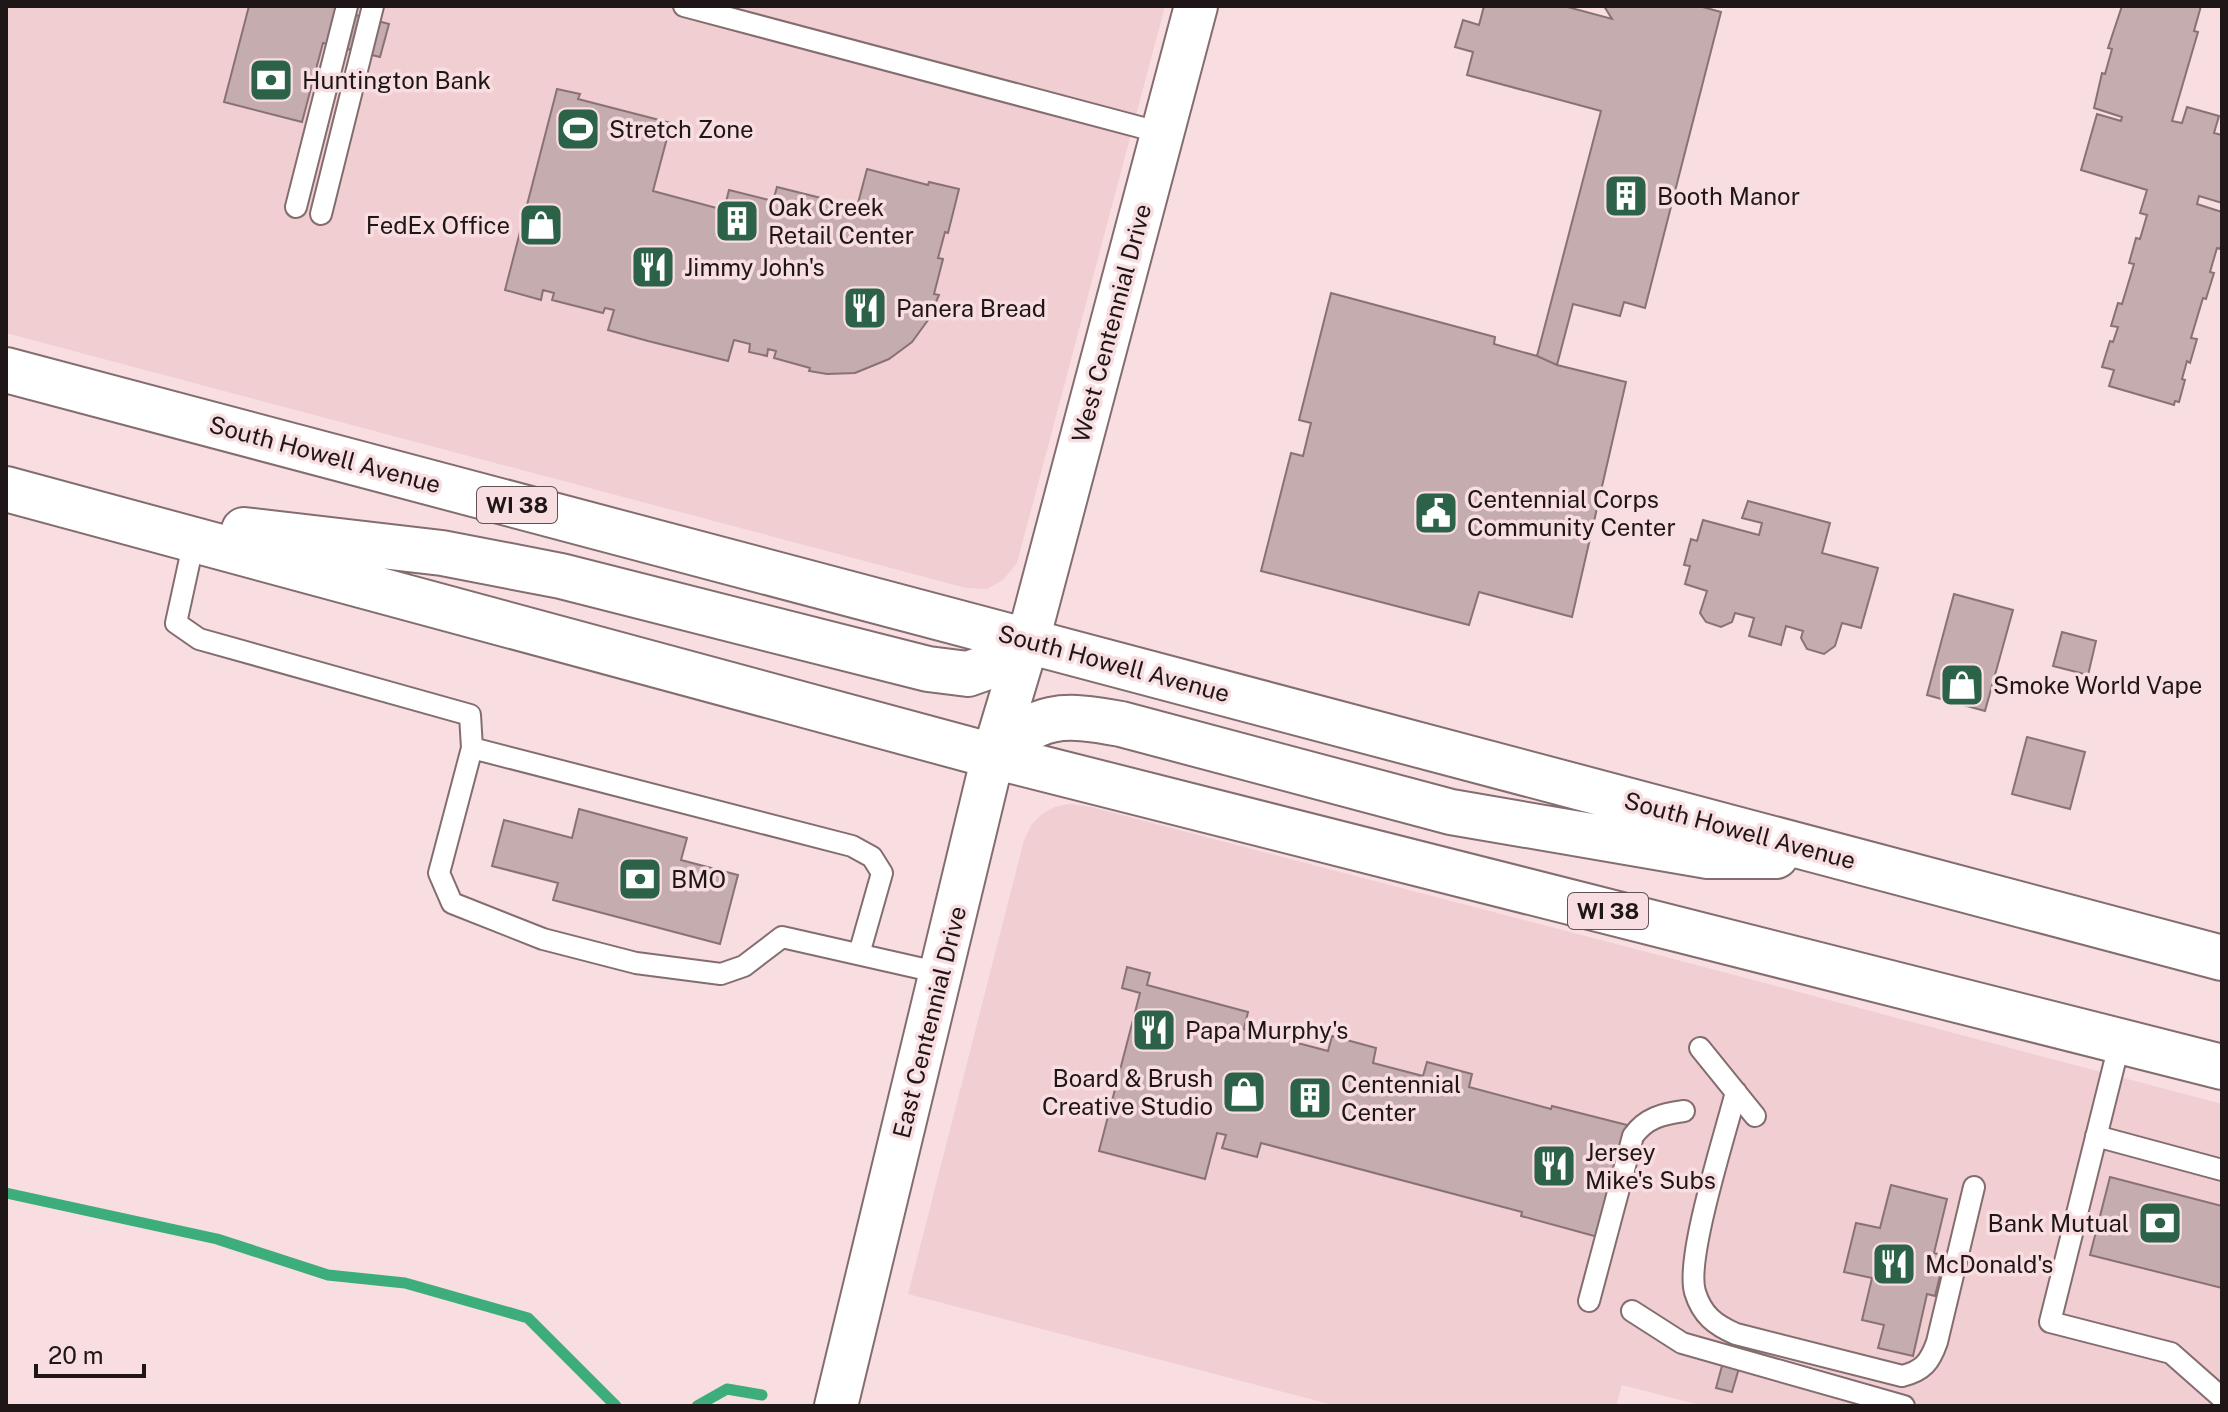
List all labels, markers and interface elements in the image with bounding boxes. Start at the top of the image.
bank icon: Huntington Bank [247,56,295,104]
place label: Huntington Bank [302,66,491,94]
sports icon: Stretch Zone [554,105,602,153]
place label: Stretch Zone [609,115,754,143]
building icon: Booth Manor [1602,172,1650,220]
place label: Booth Manor [1657,182,1800,210]
place label: Oak Creek Retail Center [768,193,914,249]
building icon: Oak Creek Retail Center [713,197,761,245]
shop icon: FedEx Office [517,201,565,249]
street label: West Centennial Drive [1066,201,1156,445]
place label: FedEx Office [366,211,510,239]
restaurant icon: Jimmy John's [629,243,677,291]
place label: Jimmy John's [684,253,825,281]
restaurant icon: Panera Bread [841,284,889,332]
place label: Panera Bread [896,294,1046,322]
street label: South Howell Avenue [206,410,444,498]
place label: Centennial Corps Community Center [1467,485,1676,541]
road number: WI 38 [477,487,557,523]
public building icon: Centennial Corps Community Center [1412,489,1460,537]
street label: South Howell Avenue [995,619,1233,707]
shop icon: Smoke World Vape [1938,661,1986,709]
place label: Smoke World Vape [1993,671,2202,699]
street label: South Howell Avenue [1621,786,1859,874]
bank icon: BMO [616,855,664,903]
place label: BMO [671,865,726,893]
road number: WI 38 [1568,893,1648,929]
street label: East Centennial Drive [887,903,971,1141]
restaurant icon: Papa Murphy's [1130,1006,1178,1054]
place label: Papa Murphy's [1185,1016,1348,1044]
place label: Board & Brush Creative Studio [1042,1064,1213,1120]
shop icon: Board & Brush Creative Studio [1220,1068,1268,1116]
place label: Centennial Center [1341,1070,1461,1126]
building icon: Centennial Center [1286,1074,1334,1122]
place label: Jersey Mike's Subs [1585,1138,1716,1194]
restaurant icon: Jersey Mike's Subs [1530,1142,1578,1190]
bank icon: Bank Mutual [2136,1199,2184,1247]
place label: Bank Mutual [1988,1209,2129,1237]
restaurant icon: McDonald's [1870,1240,1918,1288]
place label: McDonald's [1925,1250,2053,1278]
scale bar [36,1328,144,1378]
text: 20 m [48,1341,104,1369]

